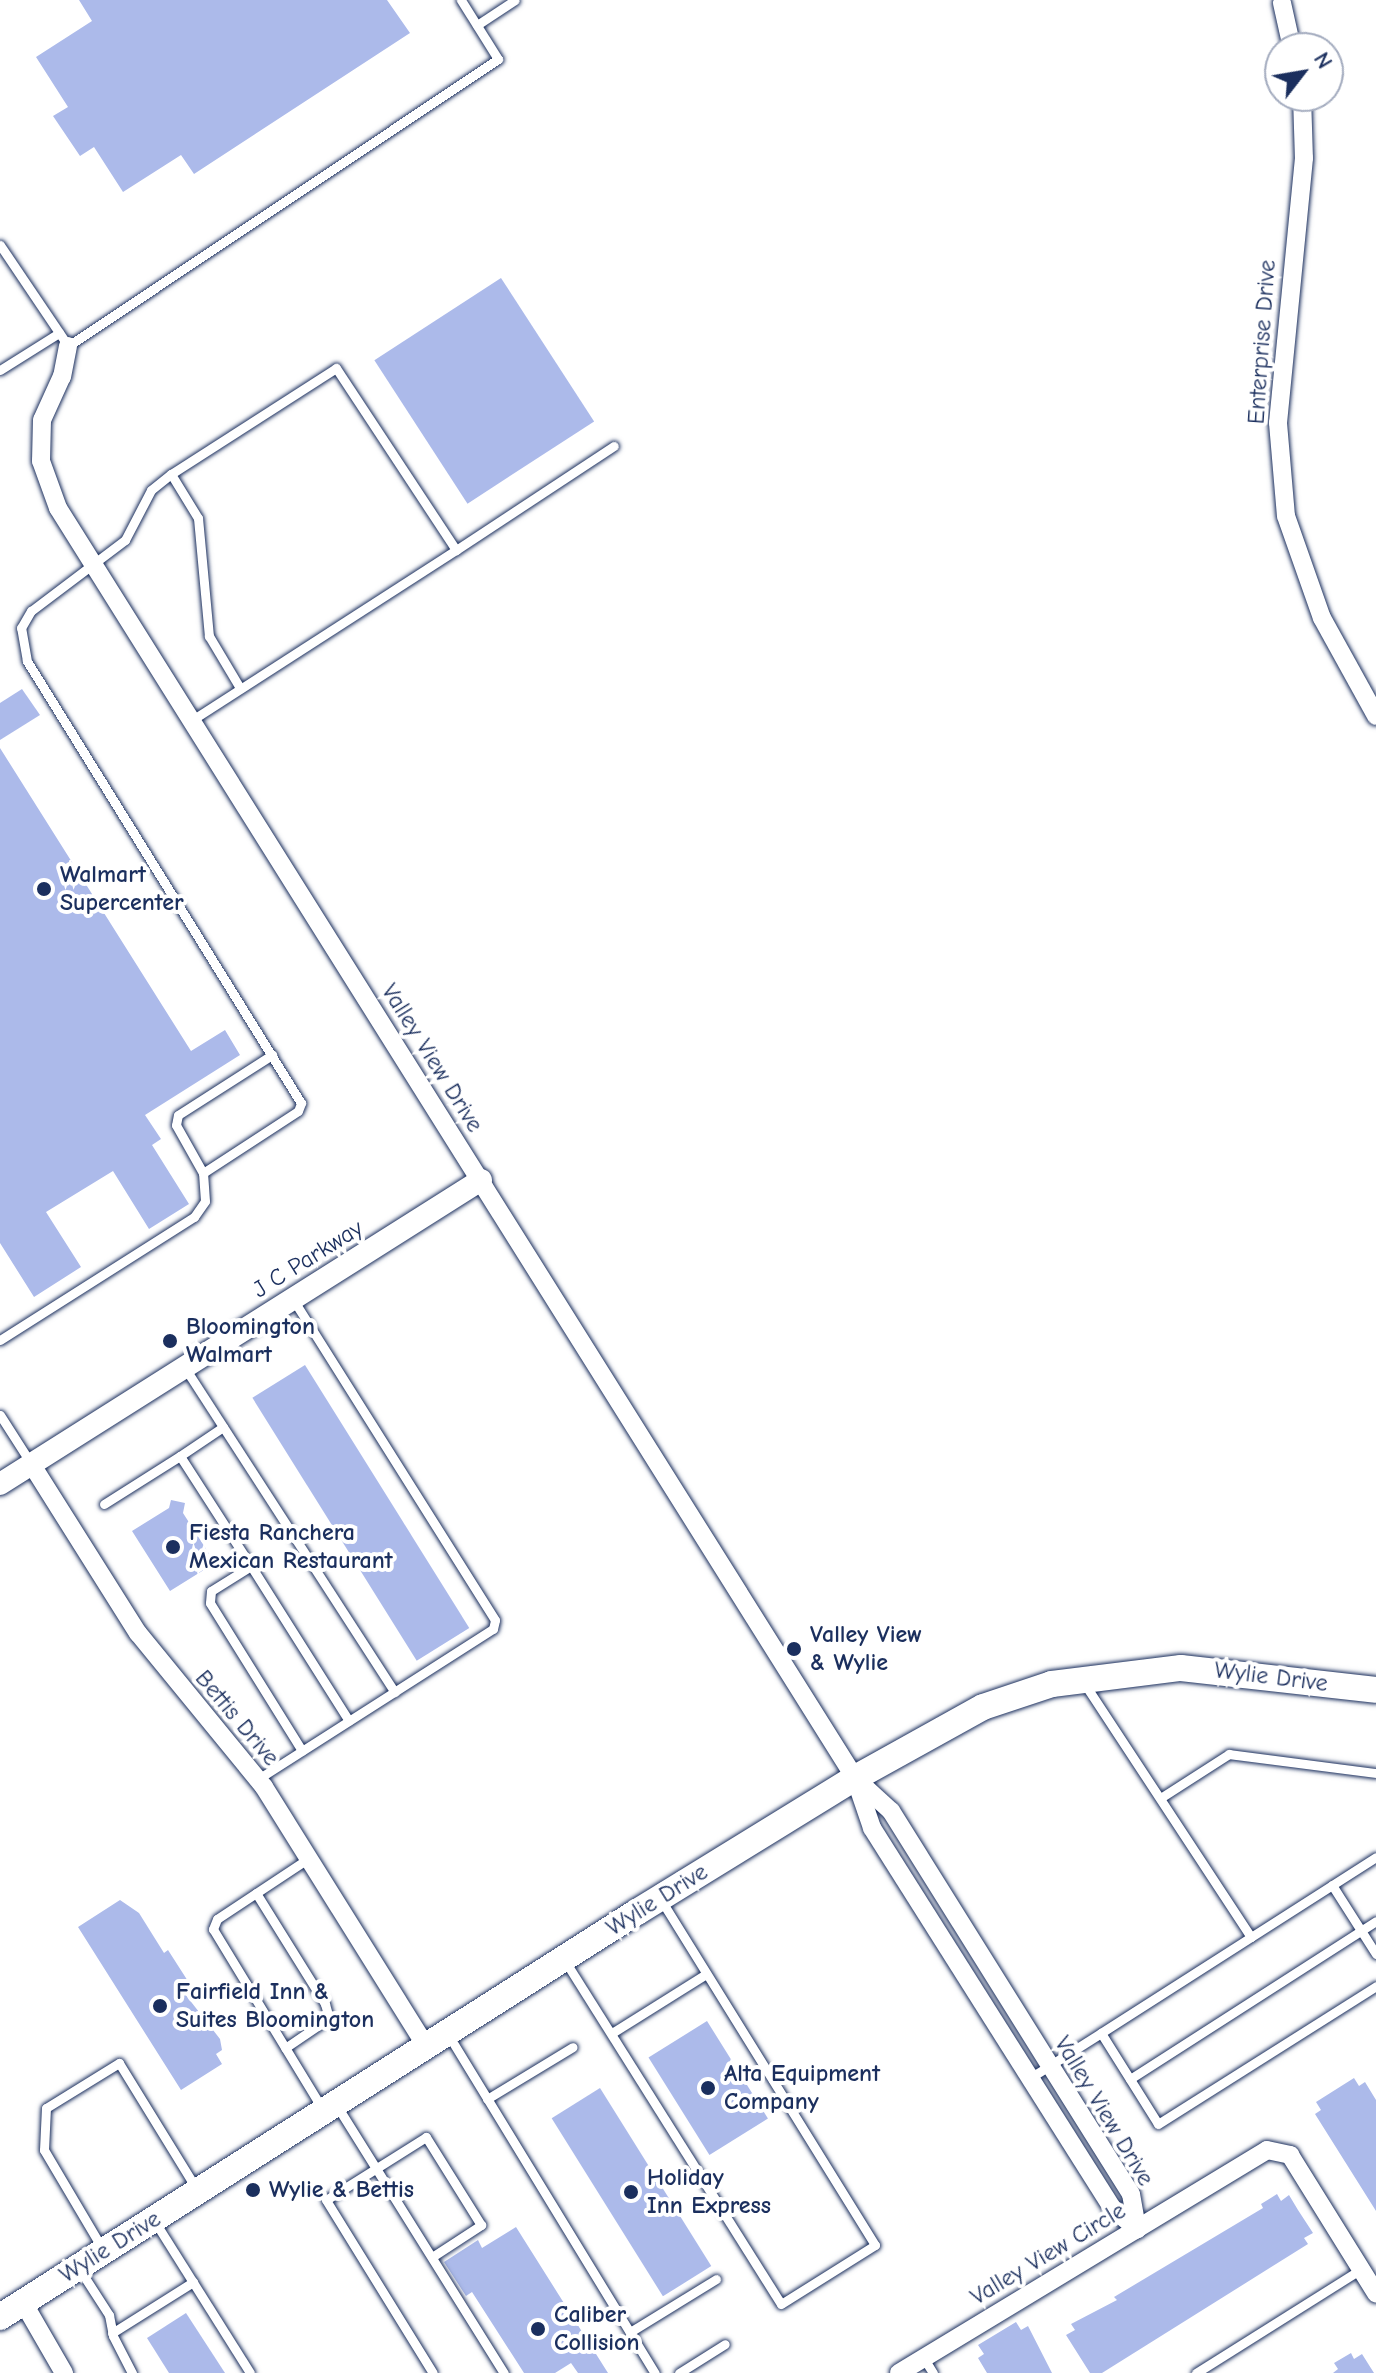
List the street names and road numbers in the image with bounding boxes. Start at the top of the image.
street label: Enterprise Drive [1242,259,1282,425]
street label: Valley View Drive [375,978,489,1138]
street label: J C Parkway [247,1214,369,1304]
street label: Wylie Drive [1213,1656,1329,1698]
street label: Bettis Drive [189,1664,285,1772]
street label: Wylie Drive [601,1858,713,1942]
street label: Valley View Drive [1048,2031,1160,2191]
street label: Valley View Circle [965,2196,1131,2312]
street label: Wylie Drive [54,2205,166,2289]

